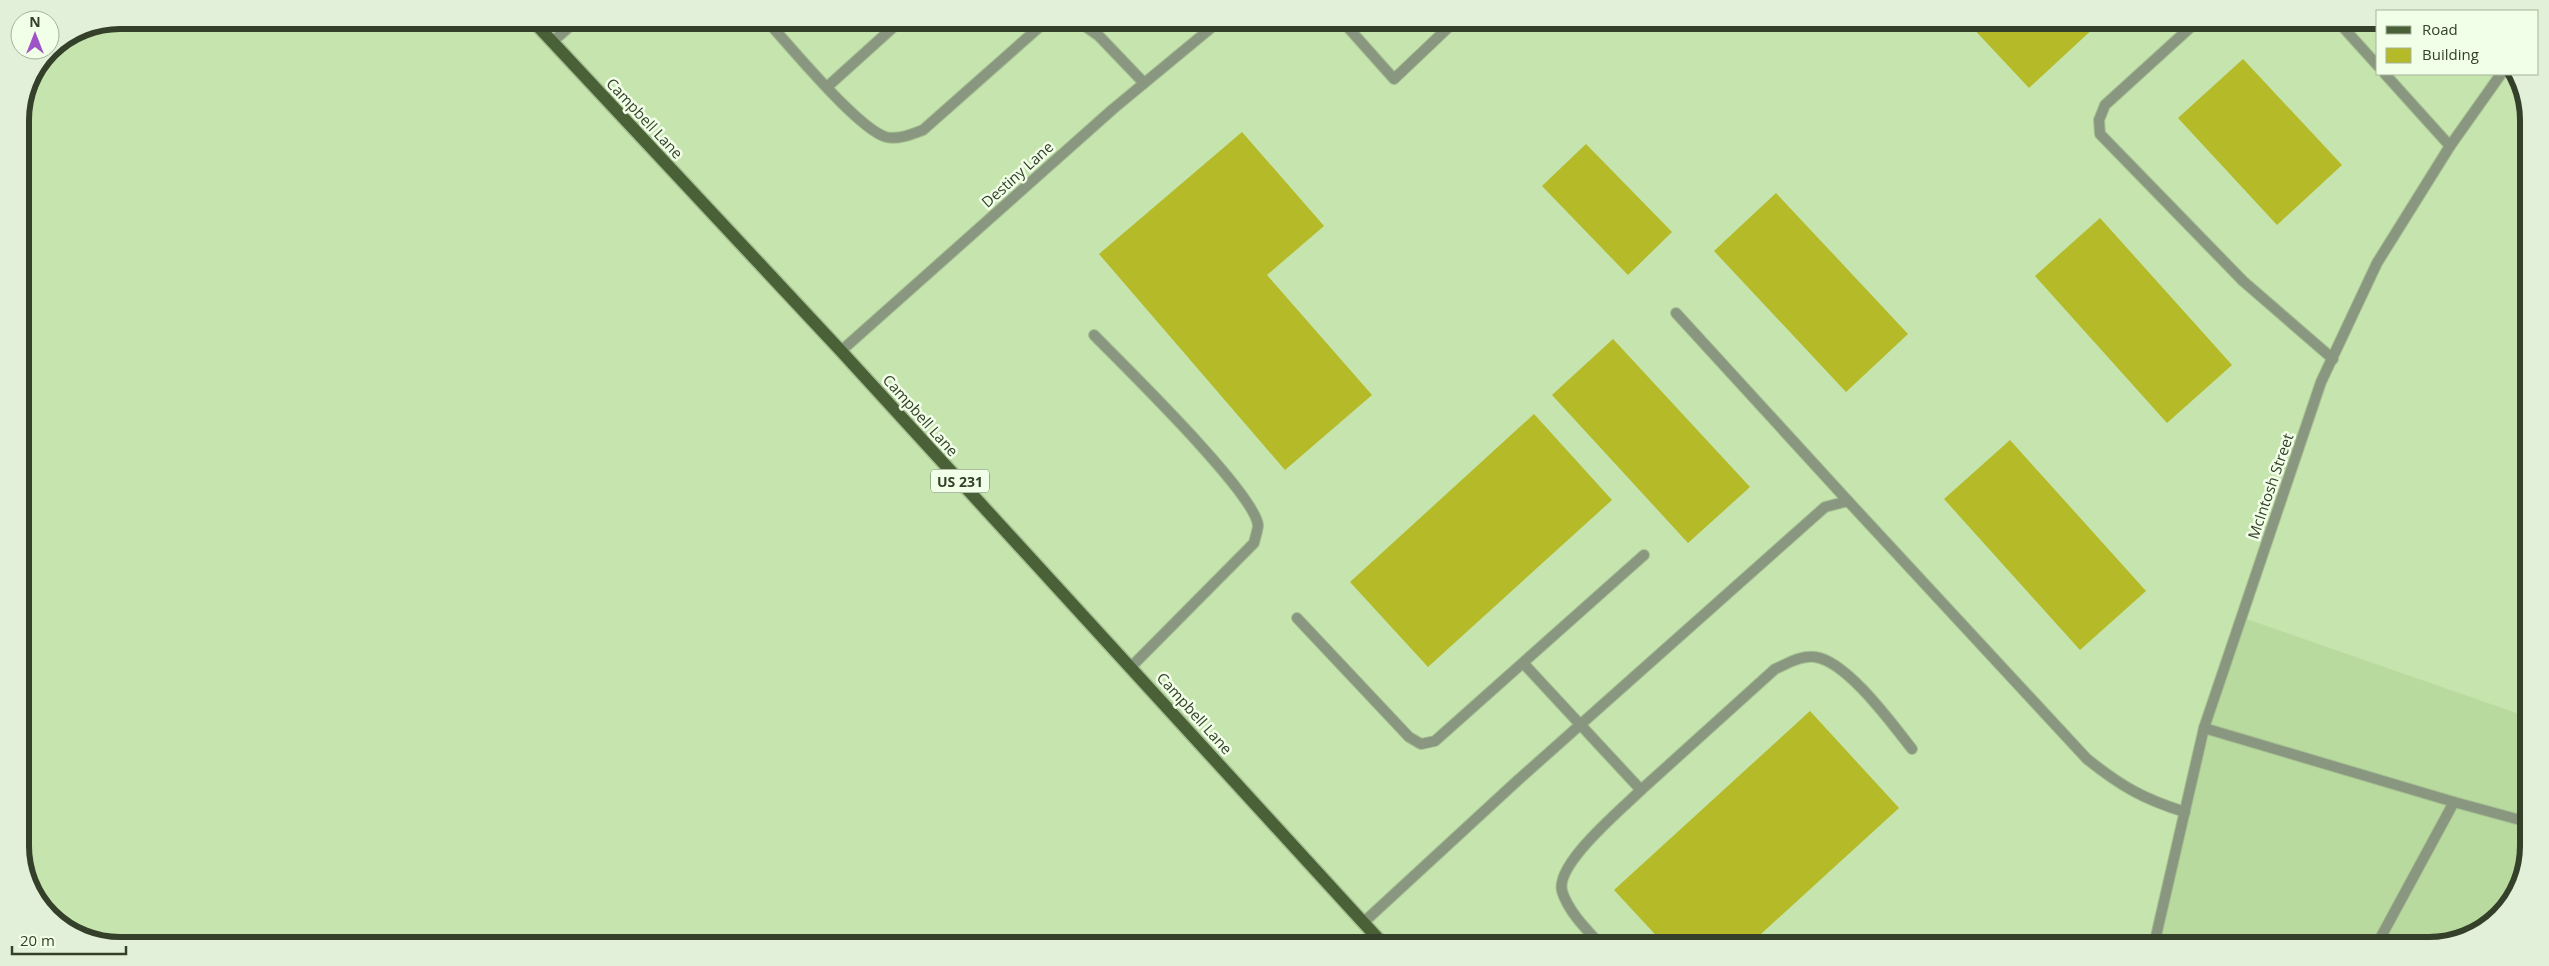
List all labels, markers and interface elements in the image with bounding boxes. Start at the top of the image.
north arrow [10,10,60,60]
legend [2376,10,2539,75]
text: N [29,12,41,31]
text: Road [2422,19,2458,39]
text: Building [2422,44,2479,64]
street label: Campbell Lane [602,73,688,163]
street label: Destiny Lane [977,136,1057,212]
street label: Campbell Lane [879,370,963,460]
street label: McIntosh Street [2243,430,2297,542]
road number: US 231 [931,470,989,492]
street label: Campbell Lane [1153,668,1237,758]
scale bar [12,924,126,956]
text: 20 m [20,930,55,950]

